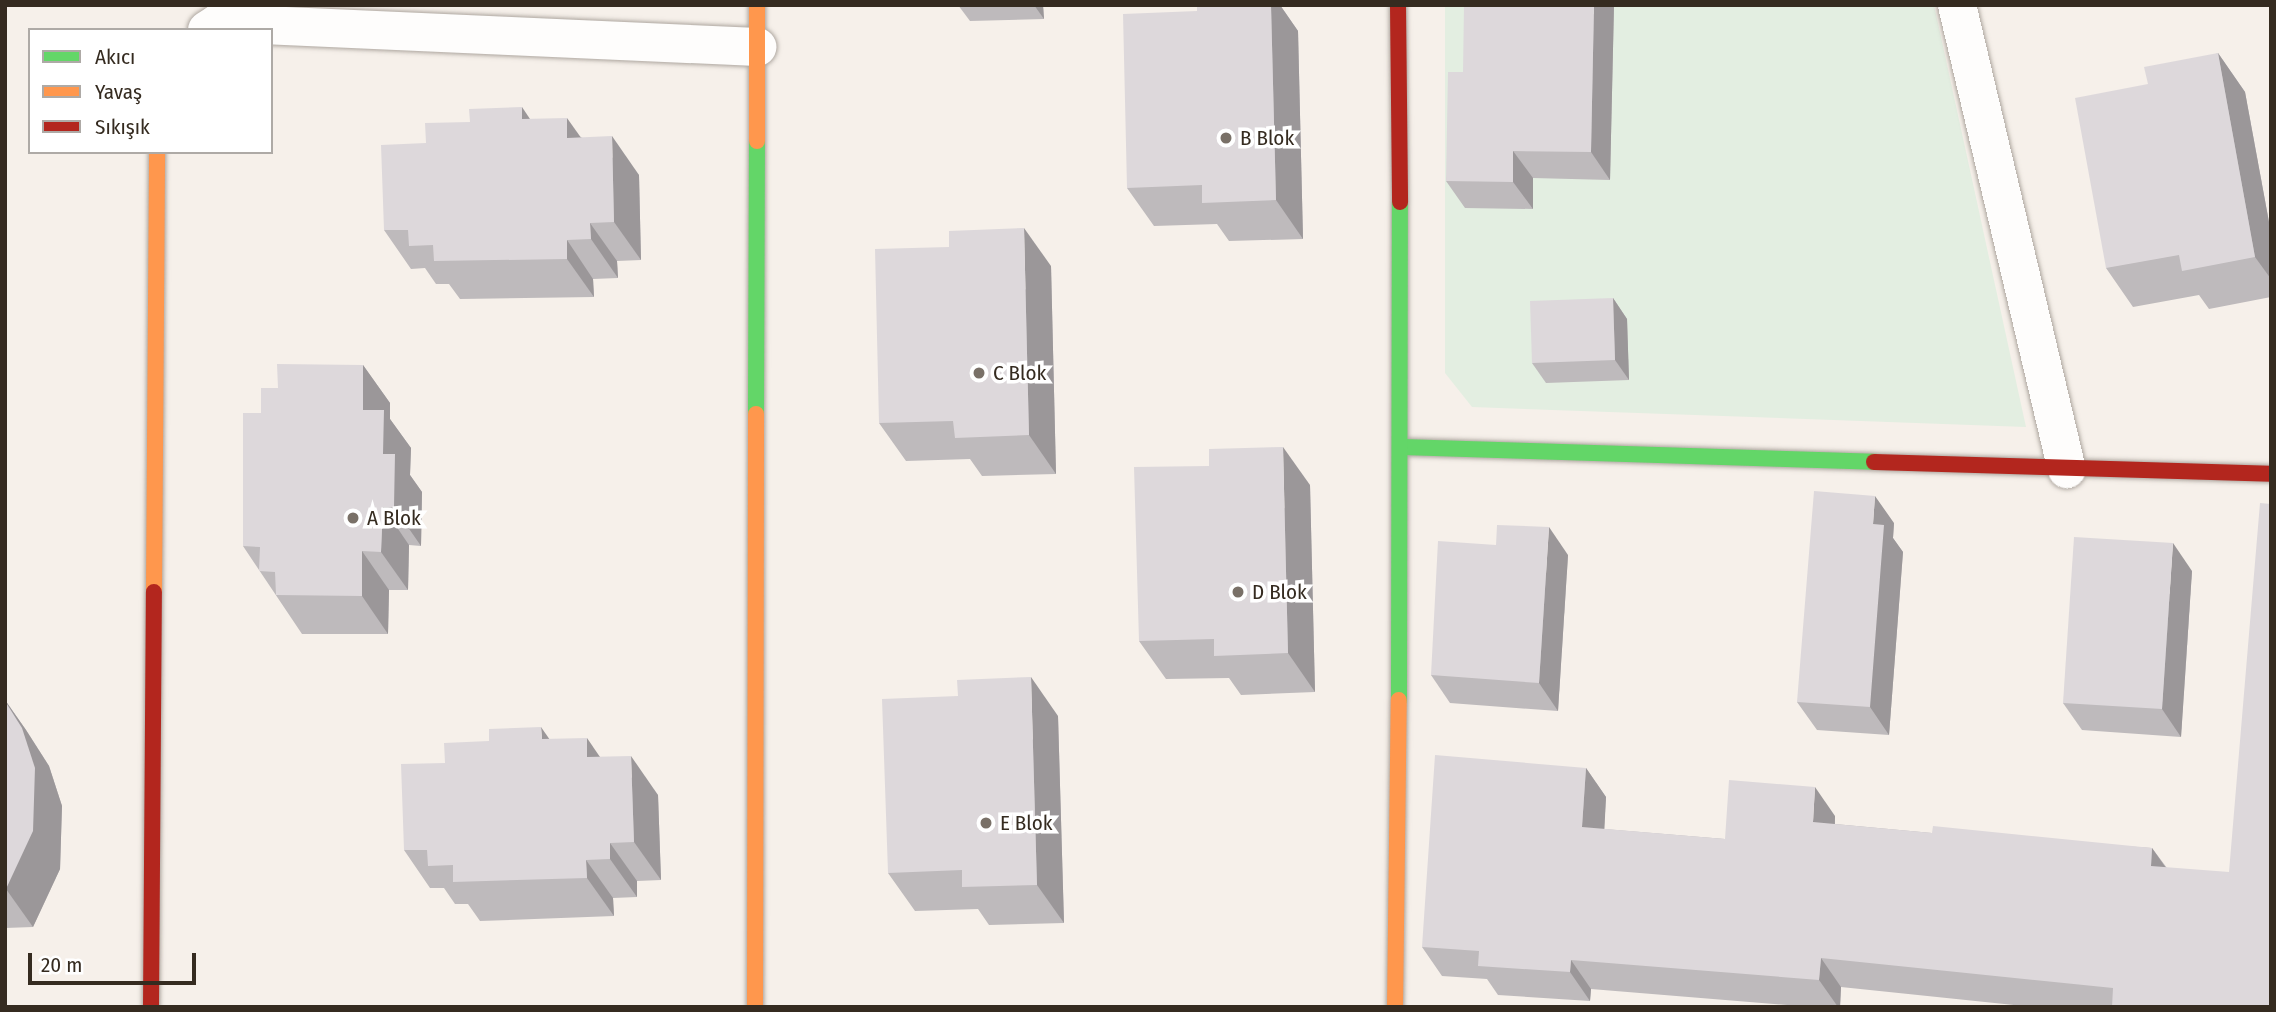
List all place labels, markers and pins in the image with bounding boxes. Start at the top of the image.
place label: B Blok [1240,125,1294,151]
marker: B Blok [1218,130,1234,146]
place label: C Blok [993,360,1046,386]
marker: C Blok [971,365,987,381]
place label: A Blok [367,505,421,531]
marker: A Blok [345,510,361,526]
place label: D Blok [1252,579,1307,605]
marker: D Blok [1230,584,1246,600]
place label: E Blok [1000,810,1053,836]
marker: E Blok [978,815,994,831]

